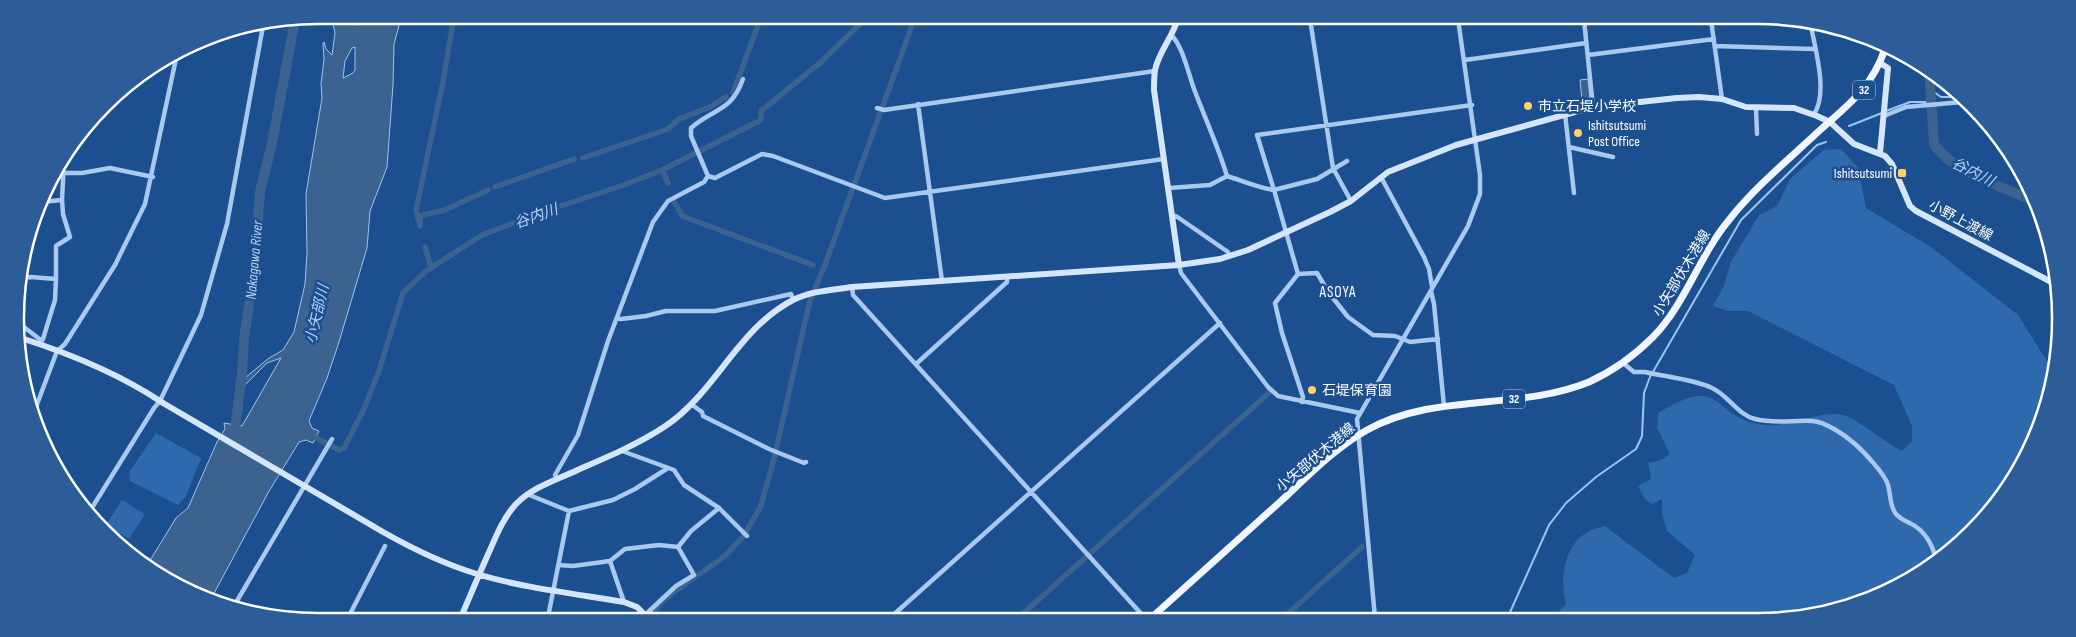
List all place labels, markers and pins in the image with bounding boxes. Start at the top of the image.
place label: 市立石堤小学校 [1538,98,1636,115]
marker: 市立石堤小学校 [1522,100,1534,112]
place label: Ishitsutsumi Post Office [1588,117,1646,150]
marker: Ishitsutsumi Post Office [1572,127,1584,139]
place label: Ishitsutsumi [1834,165,1892,182]
marker: Ishitsutsumi [1896,167,1908,179]
place label: 石堤保育園 [1322,382,1392,399]
marker: 石堤保育園 [1306,384,1318,396]

